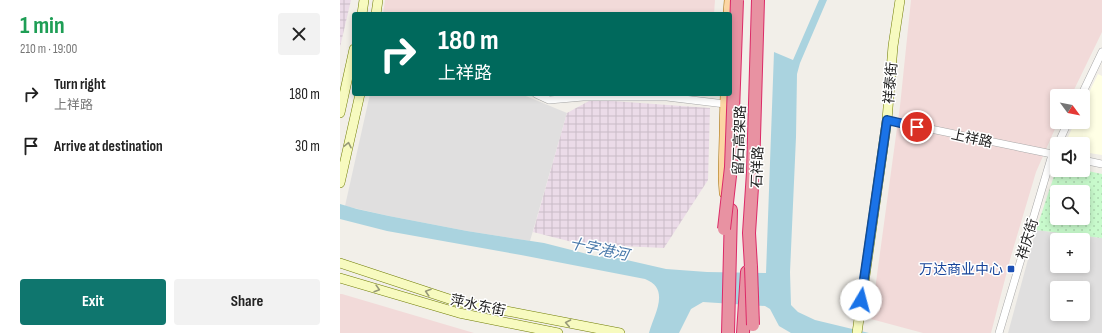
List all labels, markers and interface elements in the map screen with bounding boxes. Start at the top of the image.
text: 1 min [20,11,65,40]
button: close [278,13,320,55]
text: 180 m [438,24,498,57]
icon: right [372,28,424,80]
text: 210 m · 19:00 [20,41,77,57]
street label: 祥泰街 [880,61,901,105]
text: 上祥路 [438,63,492,84]
text: Turn right [54,75,106,94]
icon: right [20,83,42,105]
text: 180 m [289,85,320,104]
north arrow [1050,89,1090,129]
map controls [1050,89,1090,321]
text: 上祥路 [54,97,93,113]
street label: 留石高架路 [730,105,749,175]
pin [900,110,934,144]
icon: arrive [906,116,928,138]
street label: 上祥路 [950,126,994,151]
icon: arrive [20,135,42,157]
text: Arrive at destination [54,137,163,156]
text: 30 m [295,137,320,156]
button: sound [1050,137,1090,177]
one-way arrow [344,142,352,148]
street label: 石祥路 [748,146,767,188]
button: search [1050,185,1090,225]
street label: 祥庆街 [1013,217,1042,262]
button: + [1050,233,1090,273]
water label: 十字港河 [568,234,633,266]
place label: 万达商业中心 [919,261,1003,278]
marker: 万达商业中心 [1006,264,1016,274]
button: Exit [20,279,166,325]
button: Share [174,279,320,325]
position arrow [840,279,882,321]
button: − [1050,281,1090,321]
one-way arrow [374,284,381,293]
one-way arrow [424,288,431,297]
street label: 萍水东街 [449,291,507,320]
one-way arrow [565,319,571,327]

